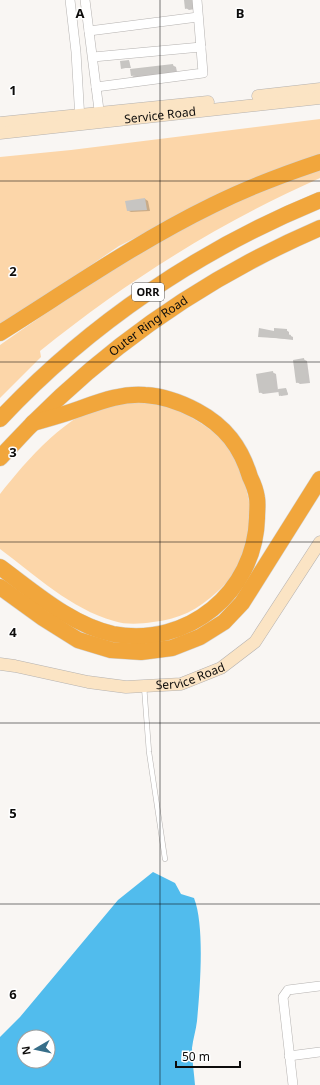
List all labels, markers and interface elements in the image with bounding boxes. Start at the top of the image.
text: A [76,4,85,22]
text: B [236,4,244,22]
text: 1 [9,81,17,99]
street label: Service Road [123,103,197,127]
text: 2 [9,262,17,280]
road number: ORR [132,283,164,301]
street label: Outer Ring Road [105,292,191,360]
text: 3 [9,443,17,461]
text: 4 [9,623,17,641]
street label: Service Road [155,658,227,693]
text: 5 [9,804,17,822]
text: 6 [9,985,17,1003]
north arrow [16,1029,56,1069]
scale bar [176,1043,240,1069]
text: N [18,1045,34,1056]
text: 50 m [182,1048,210,1065]

